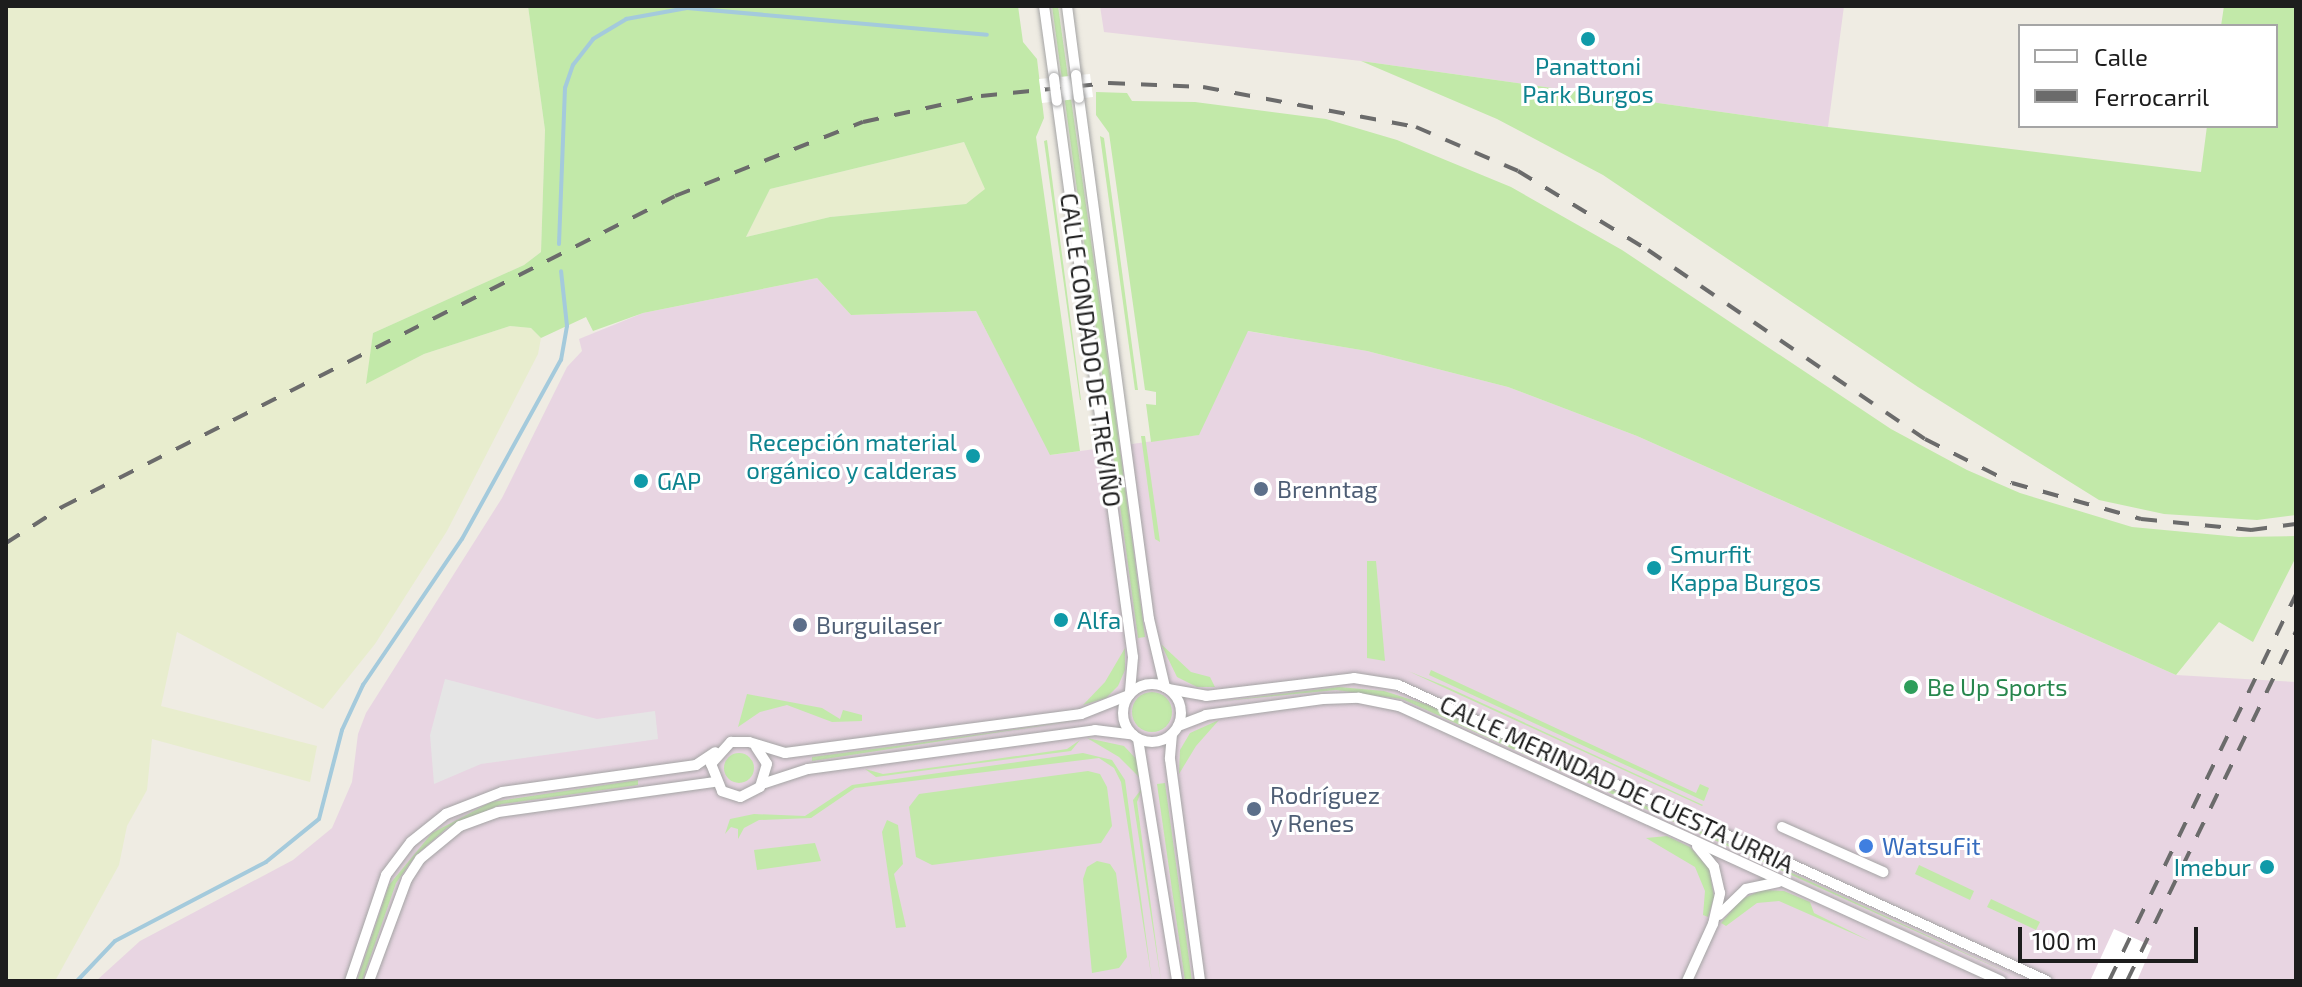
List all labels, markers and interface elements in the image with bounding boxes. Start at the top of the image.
legend [2018,24,2278,128]
marker: Panattoni Park Burgos [1579,30,1597,48]
text: Calle [2094,42,2148,71]
place label: Panattoni Park Burgos [1522,52,1654,108]
text: Ferrocarril [2094,82,2209,111]
street label: CALLE CONDADO DE TREVIÑO [1055,191,1127,509]
place label: Recepción material orgánico y calderas [745,428,957,484]
marker: Recepción material orgánico y calderas [964,447,982,465]
place label: GAP [657,467,701,495]
marker: GAP [632,472,650,490]
place label: Brenntag [1277,475,1378,503]
marker: Brenntag [1252,480,1270,498]
place label: Smurfit Kappa Burgos [1670,540,1821,596]
marker: Smurfit Kappa Burgos [1645,559,1663,577]
place label: Alfa [1077,606,1121,634]
place label: Burguilaser [816,611,942,639]
marker: Alfa [1052,611,1070,629]
marker: Burguilaser [791,616,809,634]
place label: Be Up Sports [1927,673,2067,701]
marker: Be Up Sports [1902,678,1920,696]
street label: CALLE MERINDAD DE CUESTA URRIA [1435,689,1799,879]
place label: Rodríguez y Renes [1270,781,1380,837]
marker: Rodríguez y Renes [1245,800,1263,818]
place label: WatsuFit [1882,832,1981,860]
marker: WatsuFit [1857,837,1875,855]
place label: Imebur [2174,853,2251,881]
marker: Imebur [2258,858,2276,876]
scale bar [2022,911,2202,961]
text: 100 m [2032,926,2097,955]

